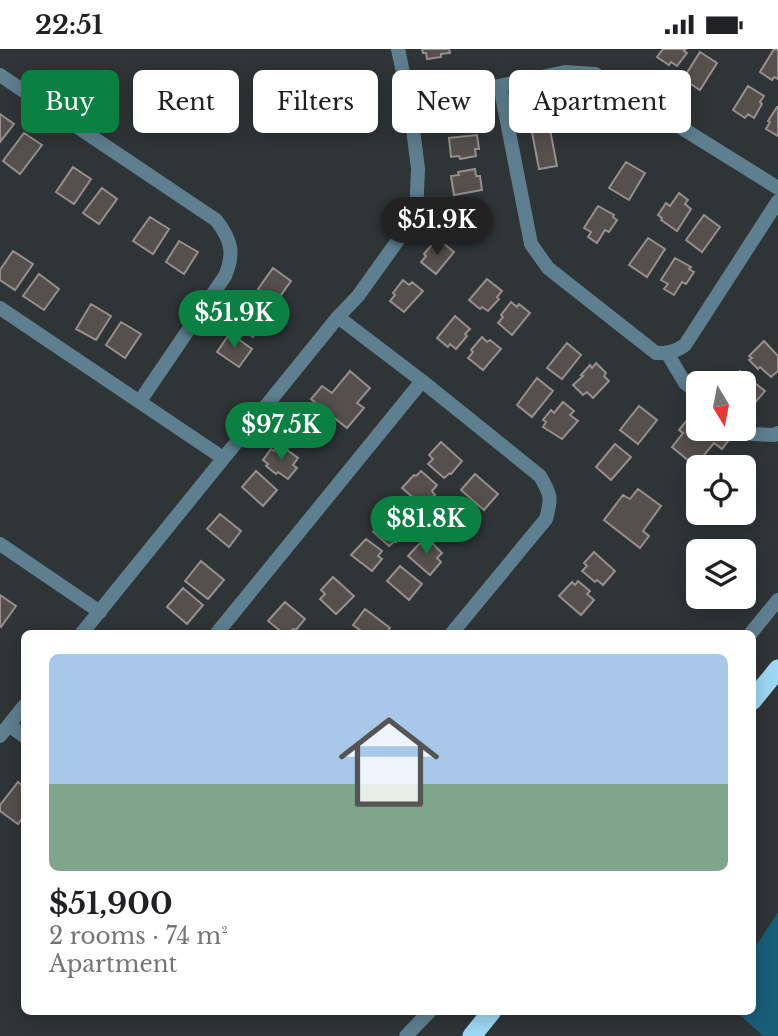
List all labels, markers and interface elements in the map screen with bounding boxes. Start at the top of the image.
text: 22:51 [35,9,103,41]
chip: Buy [21,70,119,133]
chip: Rent [133,70,239,133]
chip: Filters [253,70,378,133]
chip: New [392,70,495,133]
chip: Apartment [509,70,691,133]
pin: $51.9K [380,197,494,257]
text: $51.9K [398,206,476,234]
pin: $51.9K [177,291,291,350]
text: $51.9K [195,299,273,327]
north arrow [686,371,756,441]
map controls [686,371,756,609]
pin: $97.5K [224,403,338,462]
text: $97.5K [241,411,321,439]
button: locate [686,455,756,525]
pin: $81.8K [369,497,483,556]
text: $81.8K [387,505,465,533]
button: layers [686,539,756,609]
icon: home [326,699,452,825]
text: $51,900 [49,885,173,922]
text: 2 rooms · 74 m² [49,922,228,950]
text: Apartment [49,950,177,978]

